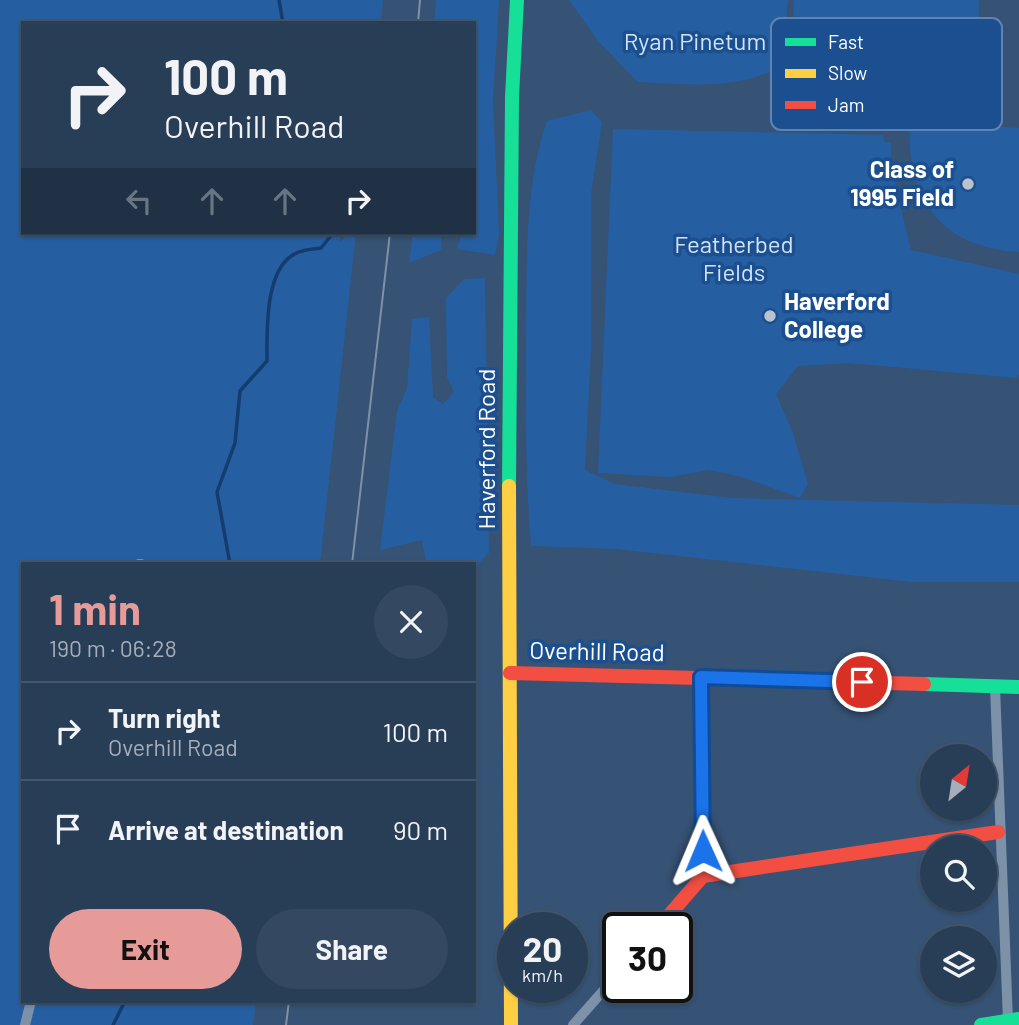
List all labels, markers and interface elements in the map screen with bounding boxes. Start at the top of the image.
legend [771,18,1002,130]
park label: Ryan Pinetum [624,26,766,55]
text: Fast [828,30,864,53]
text: 100 m [164,46,288,105]
icon: right [49,49,140,140]
text: Slow [828,61,867,84]
text: Jam [828,93,864,116]
text: Overhill Road [164,106,345,144]
place label: Class of 1995 Field [850,154,954,211]
marker: Class of 1995 Field [960,176,976,192]
icon: left [120,182,158,220]
icon: ahead [193,182,231,220]
icon: ahead [266,182,304,220]
icon: right [339,182,377,220]
park label: Featherbed Fields [674,229,794,286]
place label: Haverford College [784,286,890,343]
marker: Haverford College [762,308,778,324]
street label: Haverford Road [471,369,500,529]
text: 1 min [49,583,141,633]
button: close [374,585,448,659]
text: 190 m · 06:28 [49,634,177,662]
street label: Overhill Road [529,635,665,666]
pin [832,652,892,712]
icon: arrive [843,663,881,701]
text: Turn right [108,702,221,733]
icon: right [49,712,87,750]
text: 100 m [383,716,448,747]
text: Overhill Road [108,733,238,761]
north arrow [920,744,998,821]
map controls [920,744,997,1003]
icon: arrive [49,810,87,848]
text: Arrive at destination [108,814,344,845]
text: 90 m [393,814,448,845]
position arrow [666,814,740,888]
button: search [920,835,997,912]
button: Exit [49,909,242,989]
button: Share [256,909,448,989]
speed limit sign: 30 [602,912,693,1003]
button: layers [920,926,997,1003]
text: 20 [523,927,562,969]
text: km/h [522,964,563,986]

